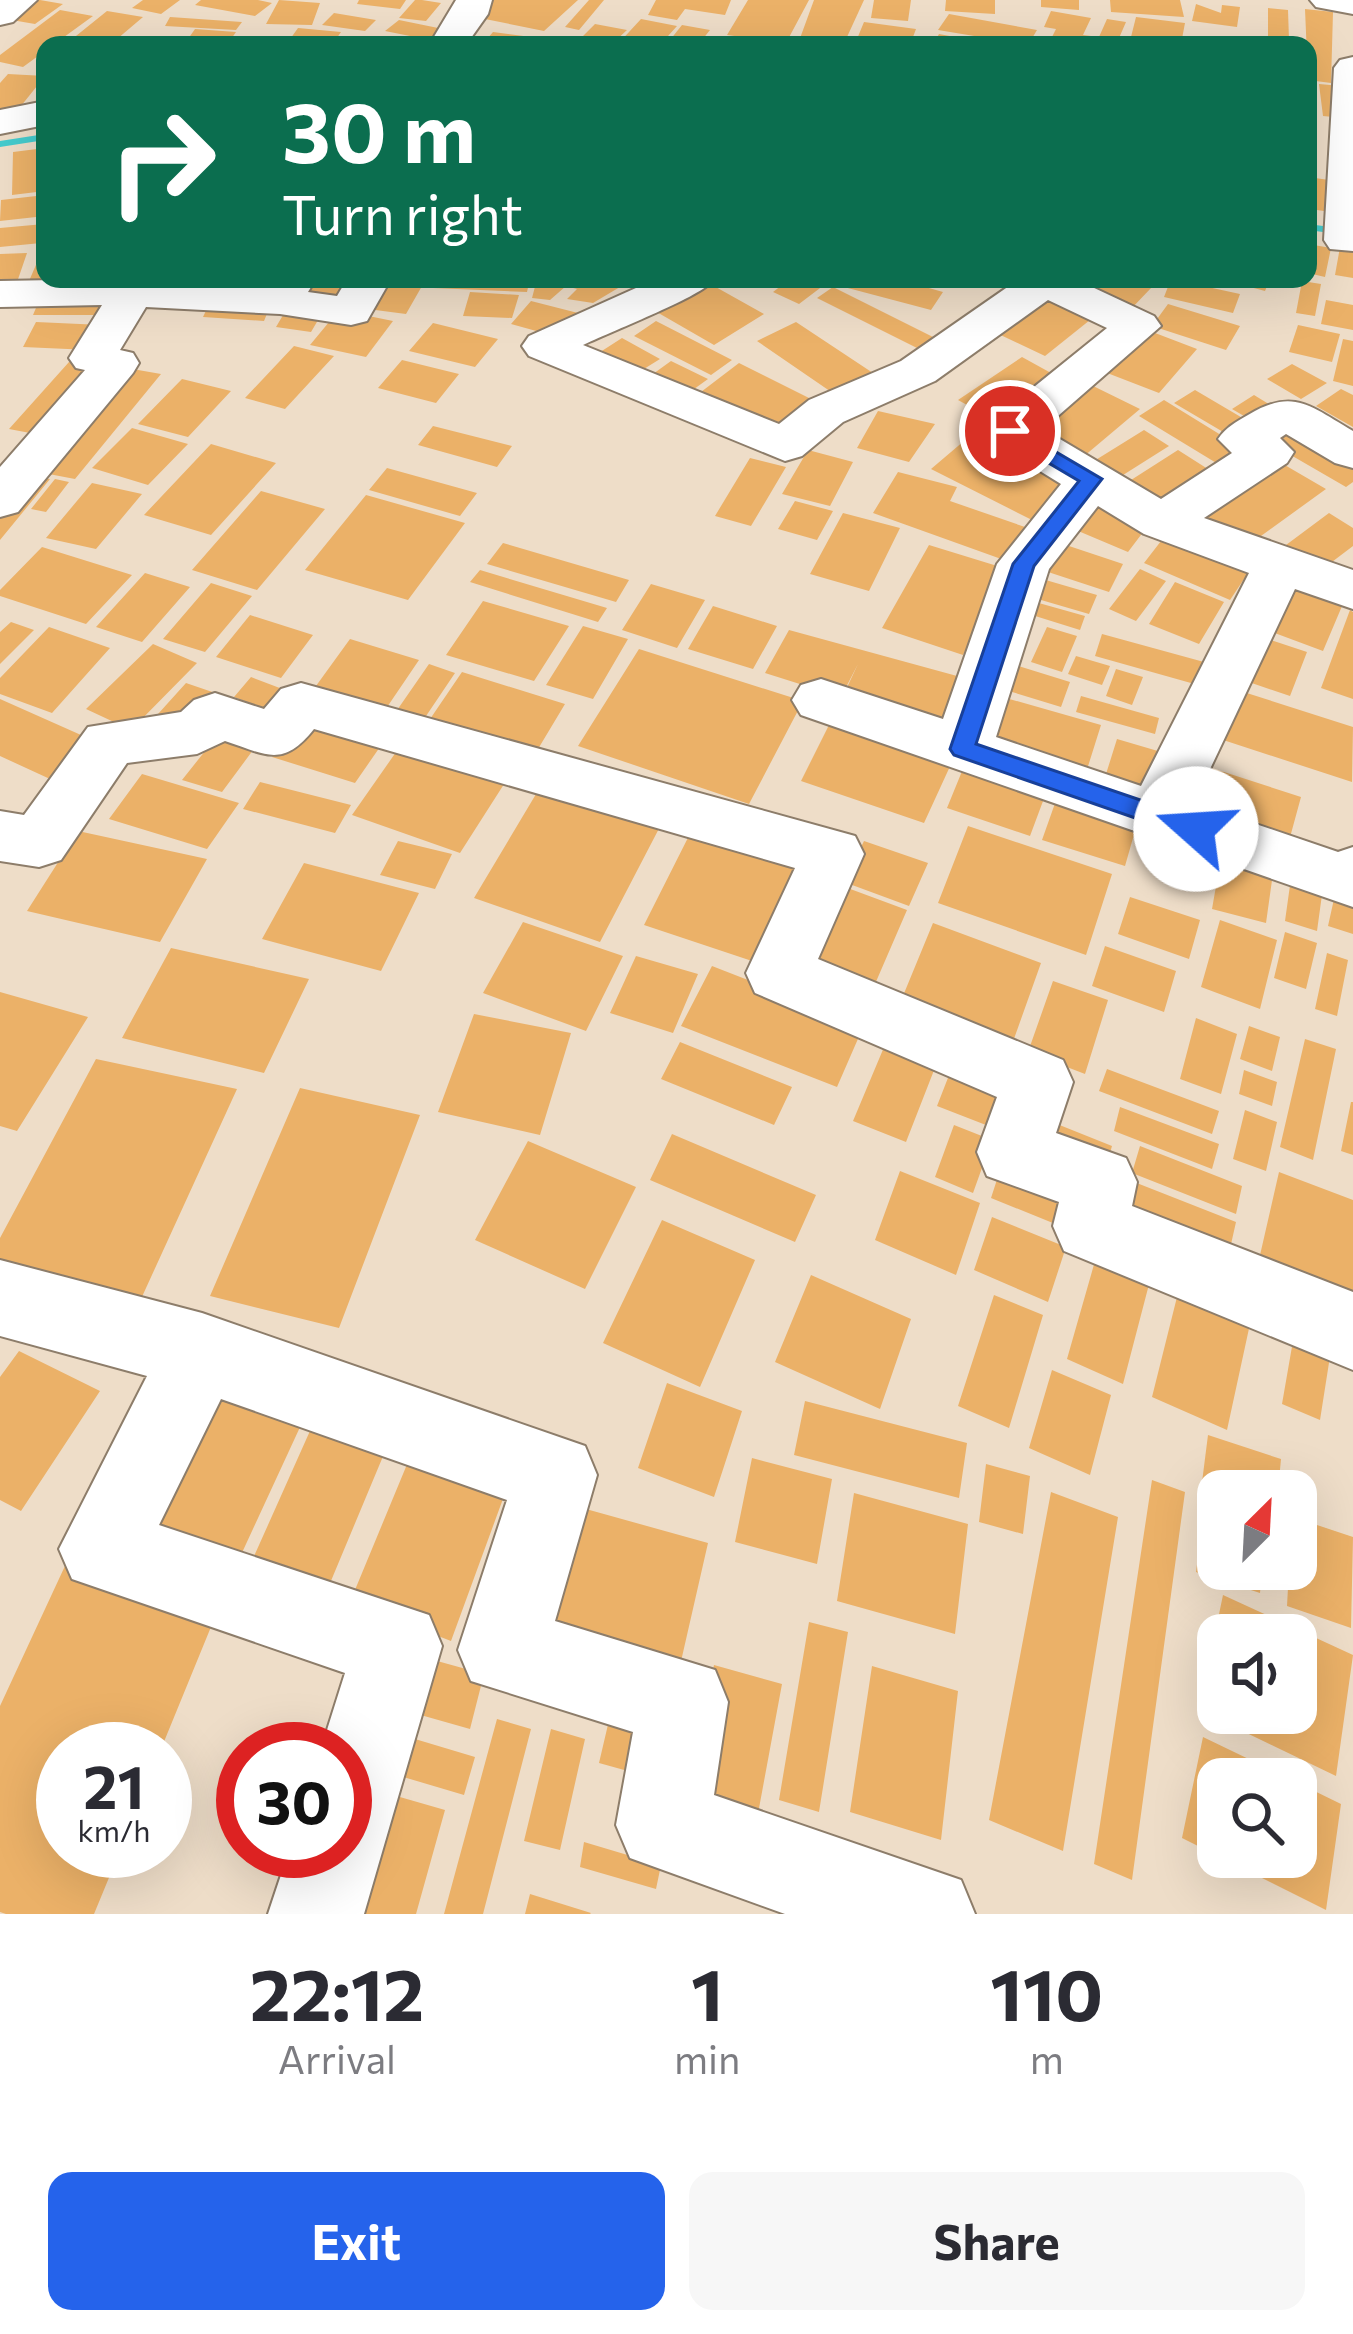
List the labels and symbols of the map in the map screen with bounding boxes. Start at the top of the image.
pin [959,380,1061,482]
position arrow [1133,766,1259,892]
north arrow [1197,1470,1317,1590]
speed limit sign: 30 [216,1722,372,1878]

